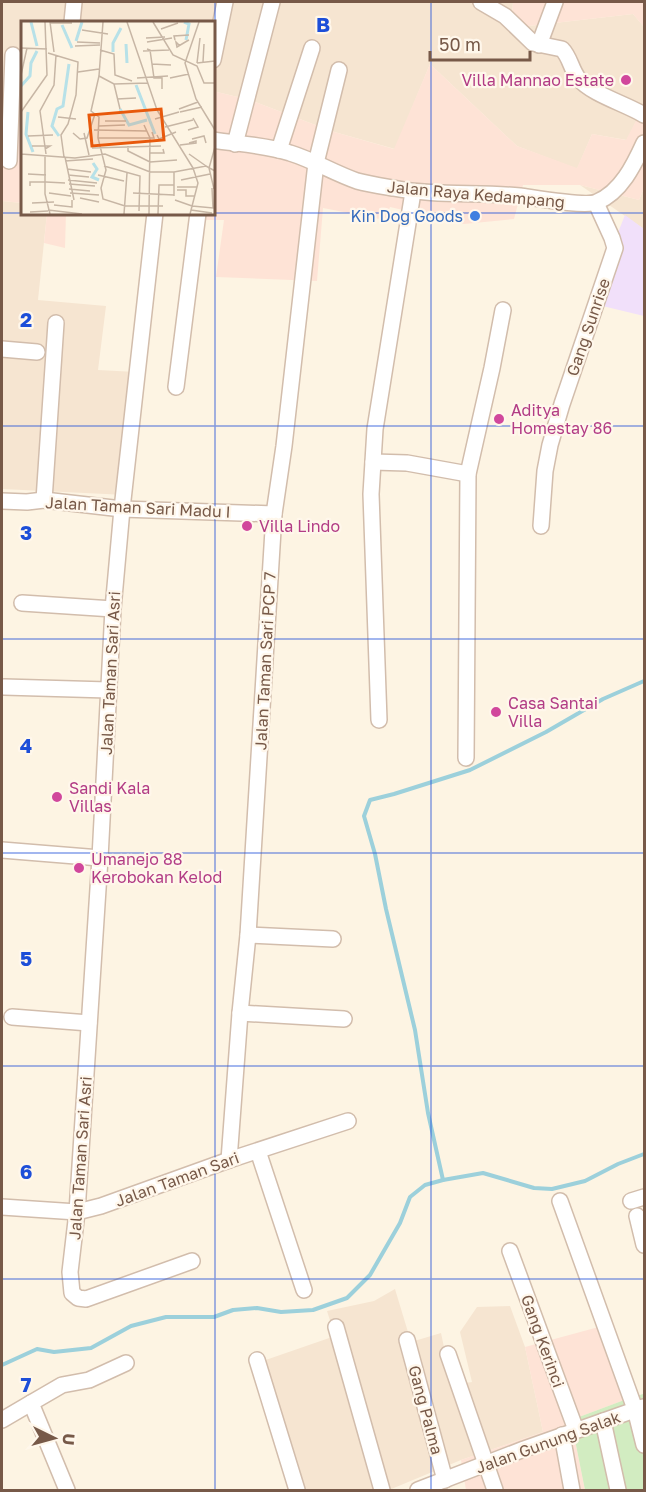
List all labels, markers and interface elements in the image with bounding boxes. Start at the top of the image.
text: B [316,12,330,36]
inset map [21,21,214,214]
scale bar [430,24,530,62]
text: 50 m [439,33,481,55]
place label: Villa Mannao Estate [461,70,614,90]
marker: Villa Mannao Estate [619,73,633,87]
street label: Jalan Raya Kedampang [386,176,566,212]
place label: Kin Dog Goods [350,206,463,226]
marker: Kin Dog Goods [468,209,482,223]
street label: Gang Sunrise [562,275,614,379]
text: 2 [20,307,32,331]
place label: Aditya Homestay 86 [511,400,612,438]
marker: Aditya Homestay 86 [492,412,506,426]
street label: Jalan Taman Sari Madu I [45,492,231,522]
place label: Villa Lindo [259,516,340,536]
marker: Villa Lindo [240,519,254,533]
text: 3 [20,520,32,544]
street label: Jalan Taman Sari PCP 7 [250,571,280,751]
street label: Jalan Taman Sari Asri [96,591,124,755]
place label: Casa Santai Villa [508,693,598,731]
marker: Casa Santai Villa [489,705,503,719]
text: 4 [20,733,32,757]
place label: Sandi Kala Villas [69,778,150,816]
marker: Sandi Kala Villas [50,790,64,804]
place label: Umanejo 88 Kerobokan Kelod [91,849,222,887]
marker: Umanejo 88 Kerobokan Kelod [72,861,86,875]
text: 5 [20,946,32,970]
street label: Jalan Taman Sari Asri [64,1076,96,1240]
street label: Jalan Taman Sari [112,1147,242,1211]
text: 6 [20,1159,32,1183]
street label: Gang Kerinci [517,1292,569,1390]
street label: Gang Palma [404,1363,448,1457]
text: 7 [21,1372,32,1396]
street label: Jalan Gunung Salak [473,1407,623,1477]
north arrow [24,1408,84,1468]
text: U [58,1433,79,1446]

